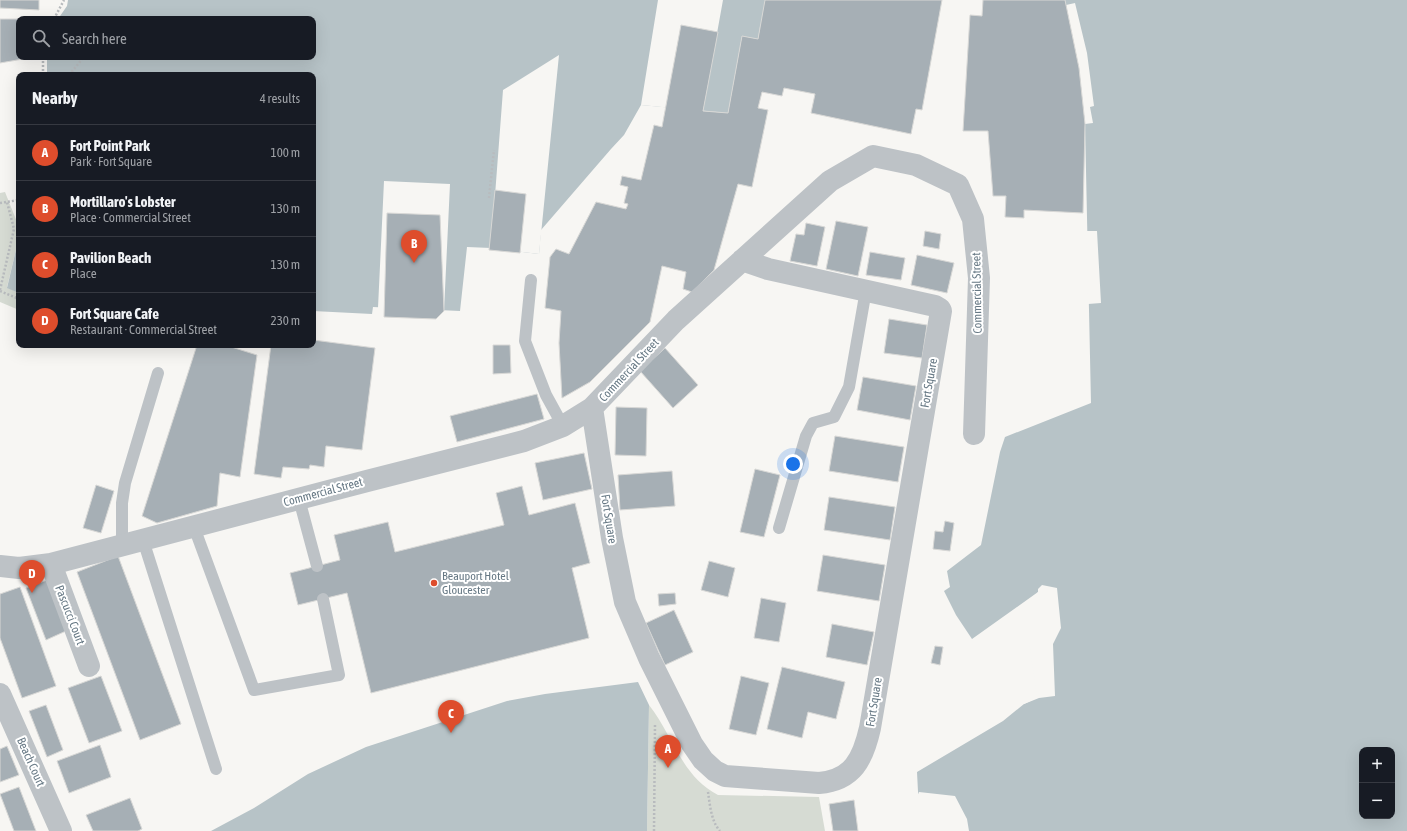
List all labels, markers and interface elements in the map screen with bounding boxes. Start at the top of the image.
search box [16,16,316,60]
icon: search [30,27,52,49]
text: Search here [62,30,127,47]
text: Nearby [32,88,78,108]
text: 4 results [260,91,300,106]
text: Fort Point Park [70,137,150,154]
text: A [42,145,48,160]
text: 100 m [271,145,300,160]
text: Park · Fort Square [70,154,152,169]
text: Mortillaro's Lobster [70,193,175,210]
text: B [42,201,48,216]
text: 130 m [271,201,300,216]
text: Place · Commercial Street [70,210,191,225]
pin: B [401,230,427,263]
text: Pavilion Beach [70,249,151,266]
street label: Commercial Street [969,252,985,334]
text: C [42,257,48,272]
text: 130 m [271,257,300,272]
text: Place [70,266,97,281]
text: Fort Square Cafe [70,305,159,322]
text: D [41,313,49,328]
text: 230 m [271,313,300,328]
text: Restaurant · Commercial Street [70,322,217,337]
street label: Commercial Street [596,335,662,404]
street label: Fort Square [918,357,940,409]
your location [783,454,803,474]
street label: Commercial Street [282,475,365,509]
street label: Fort Square [598,493,620,545]
pin: D [19,560,45,593]
place label: Beauport Hotel Gloucester [442,569,510,597]
marker: Beauport Hotel Gloucester [429,578,439,588]
street label: Pascucci Court [52,583,88,647]
street label: Fort Square [863,676,885,728]
pin: C [438,700,464,733]
street label: Beach Court [14,735,48,789]
pin: A [655,735,681,768]
map controls [1359,747,1395,819]
button: + [1359,747,1395,783]
button: − [1359,783,1395,819]

